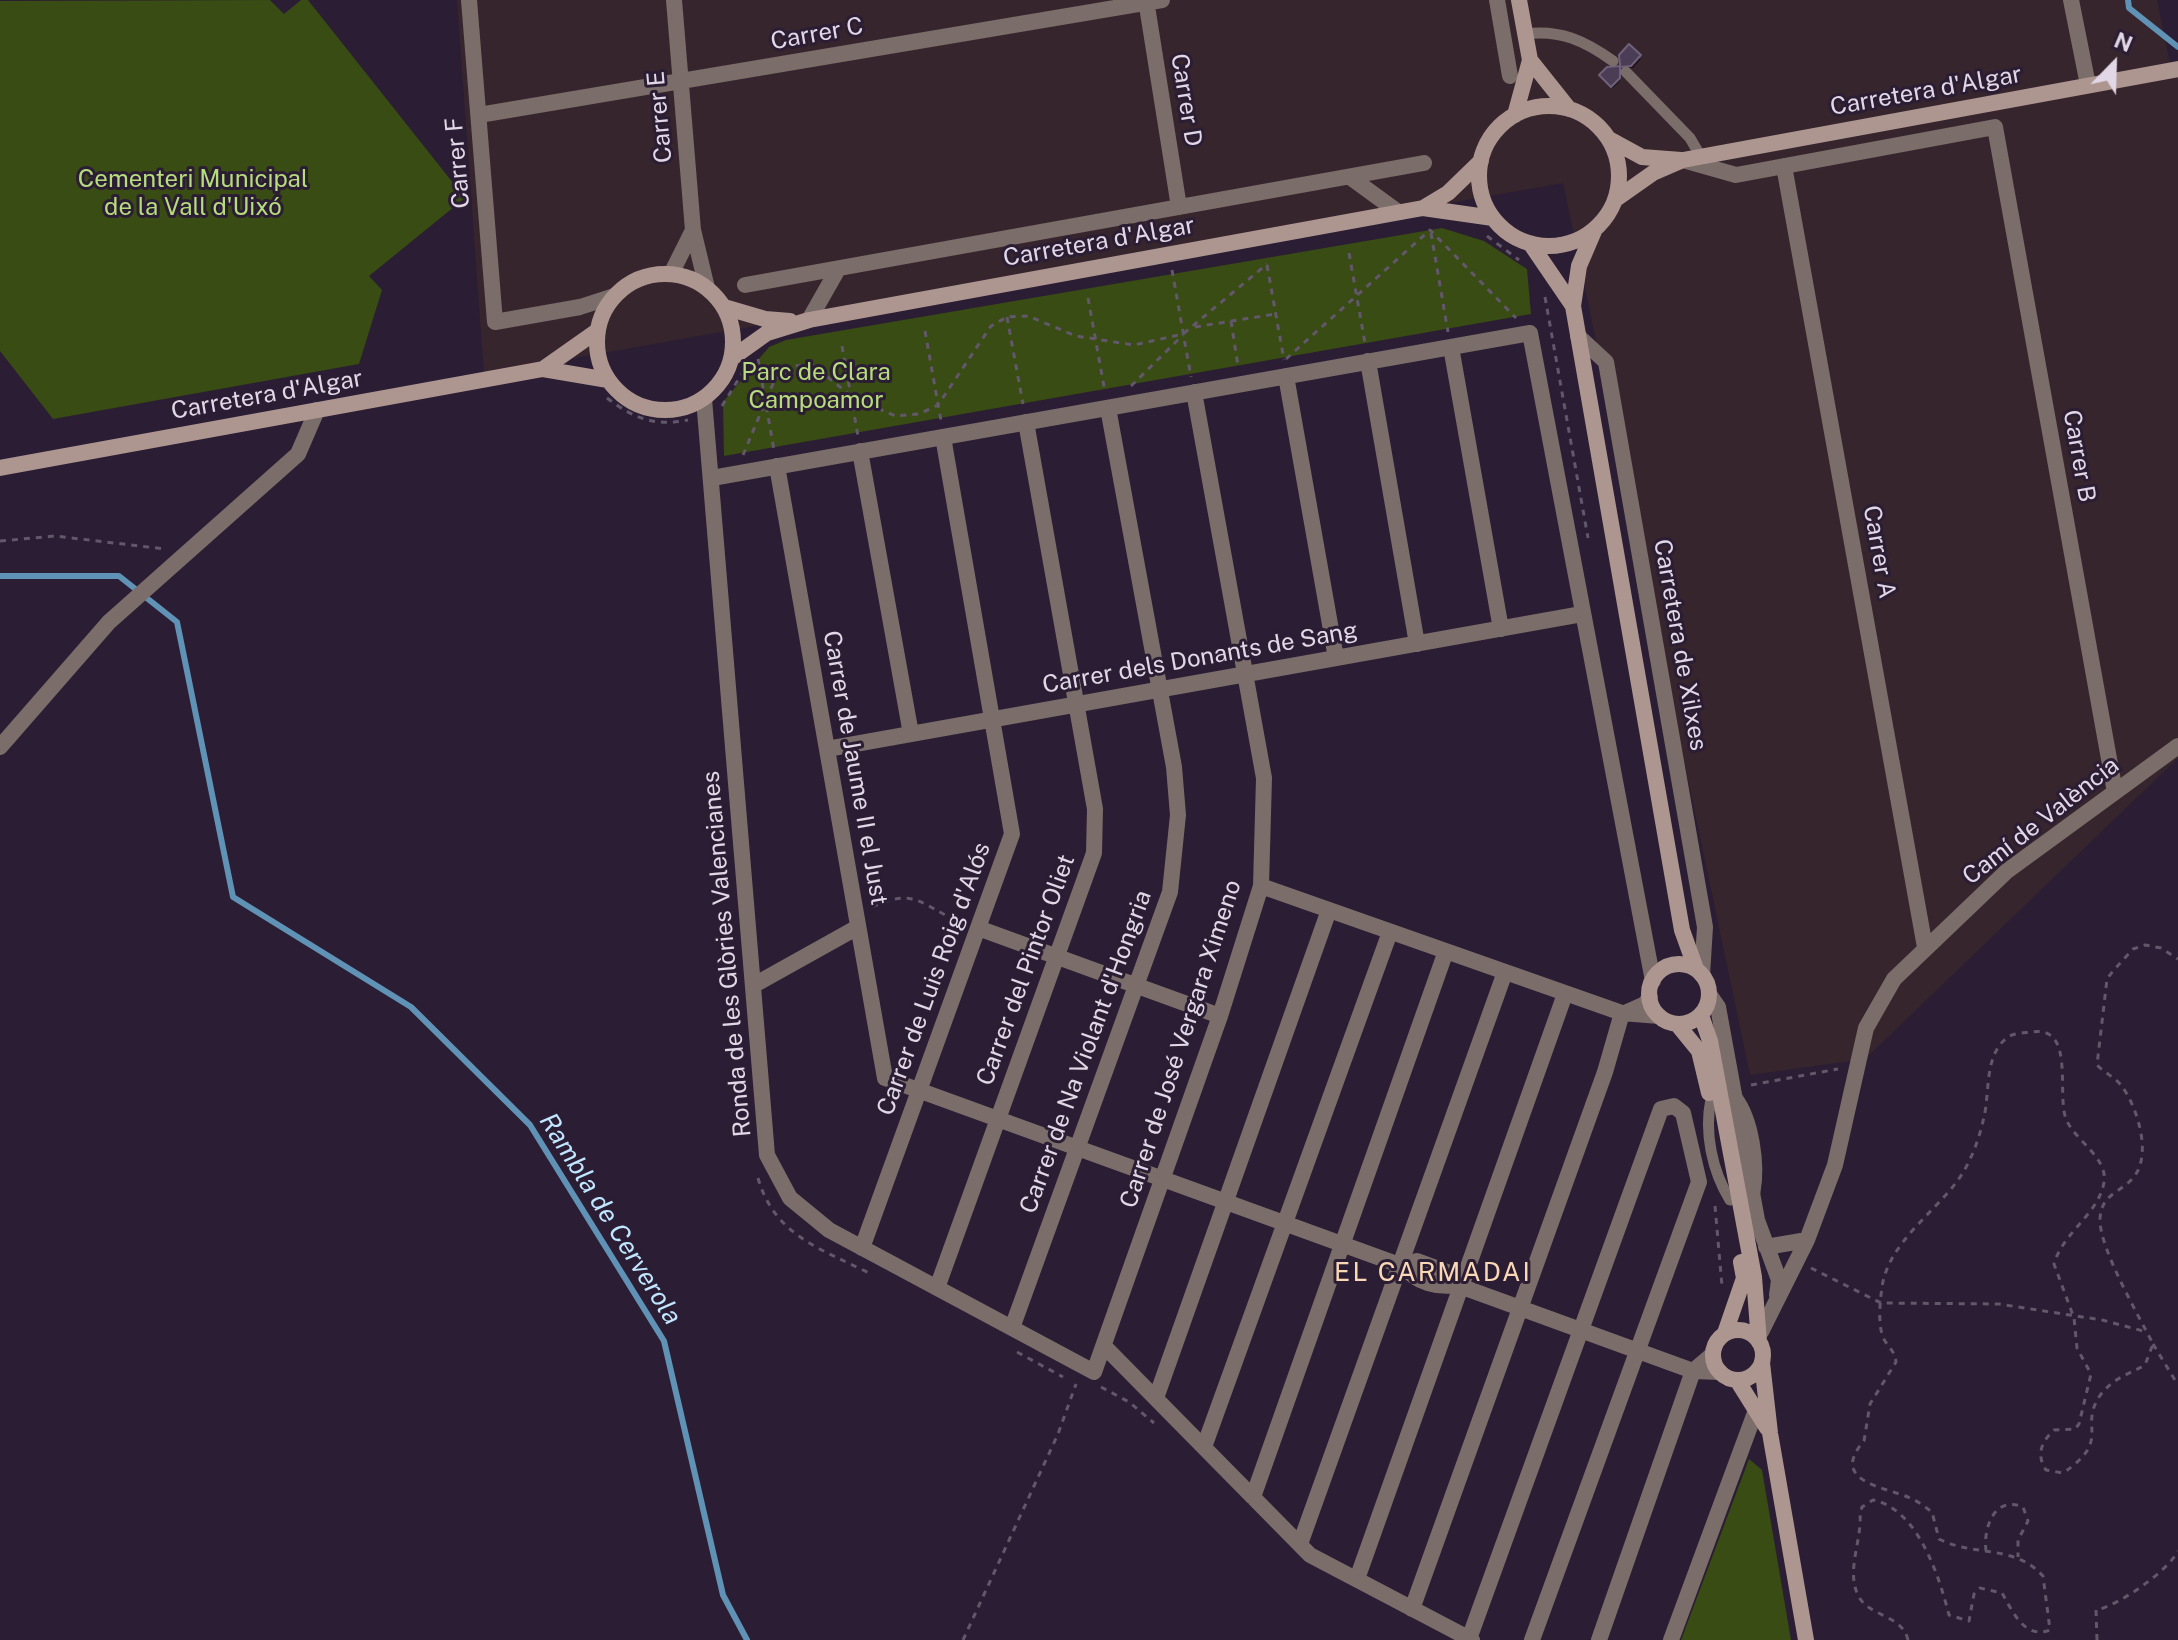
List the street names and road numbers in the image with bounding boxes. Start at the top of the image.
street label: Carrer C [768,12,866,56]
street label: Carrer D [1164,51,1208,149]
street label: Carretera d'Algar [1828,60,2024,122]
street label: Carrer E [642,70,678,164]
street label: Carrer F [440,116,476,210]
street label: Carretera d'Algar [1001,211,1197,273]
street label: Carretera d'Algar [169,364,365,426]
street label: Carrer B [2057,408,2101,504]
street label: Carrer A [1857,503,1901,601]
street label: Carretera de Xilxes [1647,537,1713,753]
street label: Carrer dels Donants de Sang [1040,616,1360,700]
street label: Carrer de Jaume II el Just [817,629,893,907]
street label: Camí de València [1957,751,2125,891]
street label: Ronda de les Glòries Valencianes [697,770,757,1138]
street label: Carrer de Luis Roig d'Alós [871,839,997,1119]
street label: Carrer del Pintor Oliet [971,851,1081,1089]
street label: Carrer de José Vergara Ximeno [1114,876,1248,1212]
street label: Carrer de Na Violant d'Hongria [1014,887,1158,1217]

